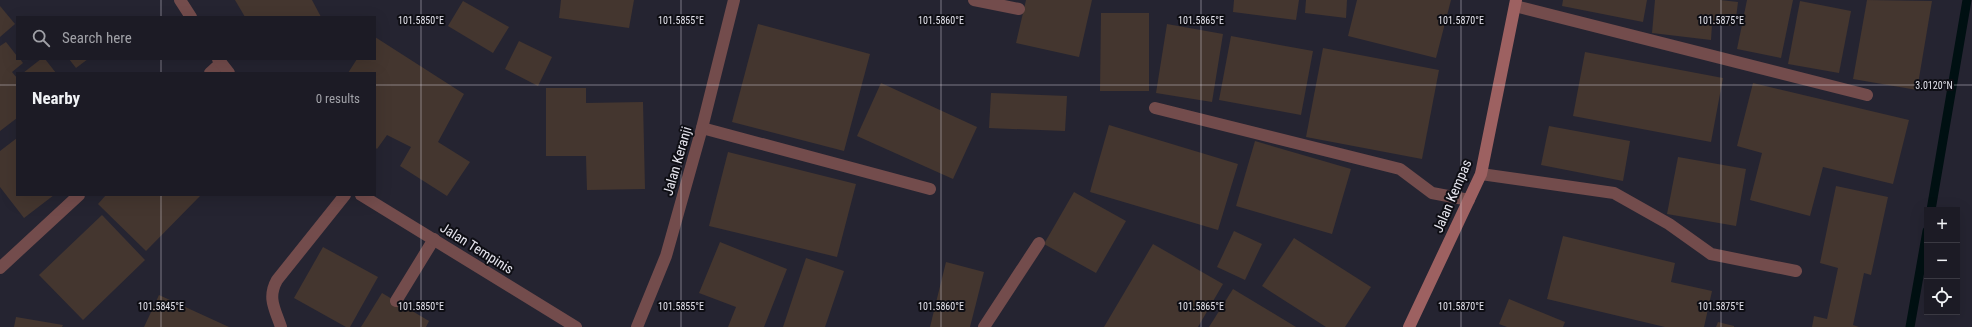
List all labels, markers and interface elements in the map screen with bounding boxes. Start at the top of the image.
text: 101.5850°E [398,15,444,26]
text: 101.5855°E [658,15,704,26]
text: 101.5860°E [918,15,964,26]
text: 101.5865°E [1178,15,1224,26]
text: 101.5870°E [1438,15,1484,26]
text: 101.5875°E [1698,15,1744,26]
search box [16,16,376,60]
icon: search [30,27,52,49]
text: Search here [62,29,132,47]
text: 3.0120°N [1915,80,1953,91]
text: Nearby [32,88,80,108]
text: 0 results [316,91,360,106]
street label: Jalan Keranji [659,125,695,197]
street label: Jalan Kempas [1429,157,1475,235]
map controls [1924,207,1960,315]
button: + [1924,207,1960,243]
street label: Jalan Tempinis [437,219,517,277]
button: − [1924,243,1960,279]
button: locate [1924,279,1960,315]
text: 101.5845°E [138,301,184,312]
text: 101.5850°E [398,301,444,312]
text: 101.5855°E [658,301,704,312]
text: 101.5860°E [918,301,964,312]
text: 101.5865°E [1178,301,1224,312]
text: 101.5870°E [1438,301,1484,312]
text: 101.5875°E [1698,301,1744,312]

